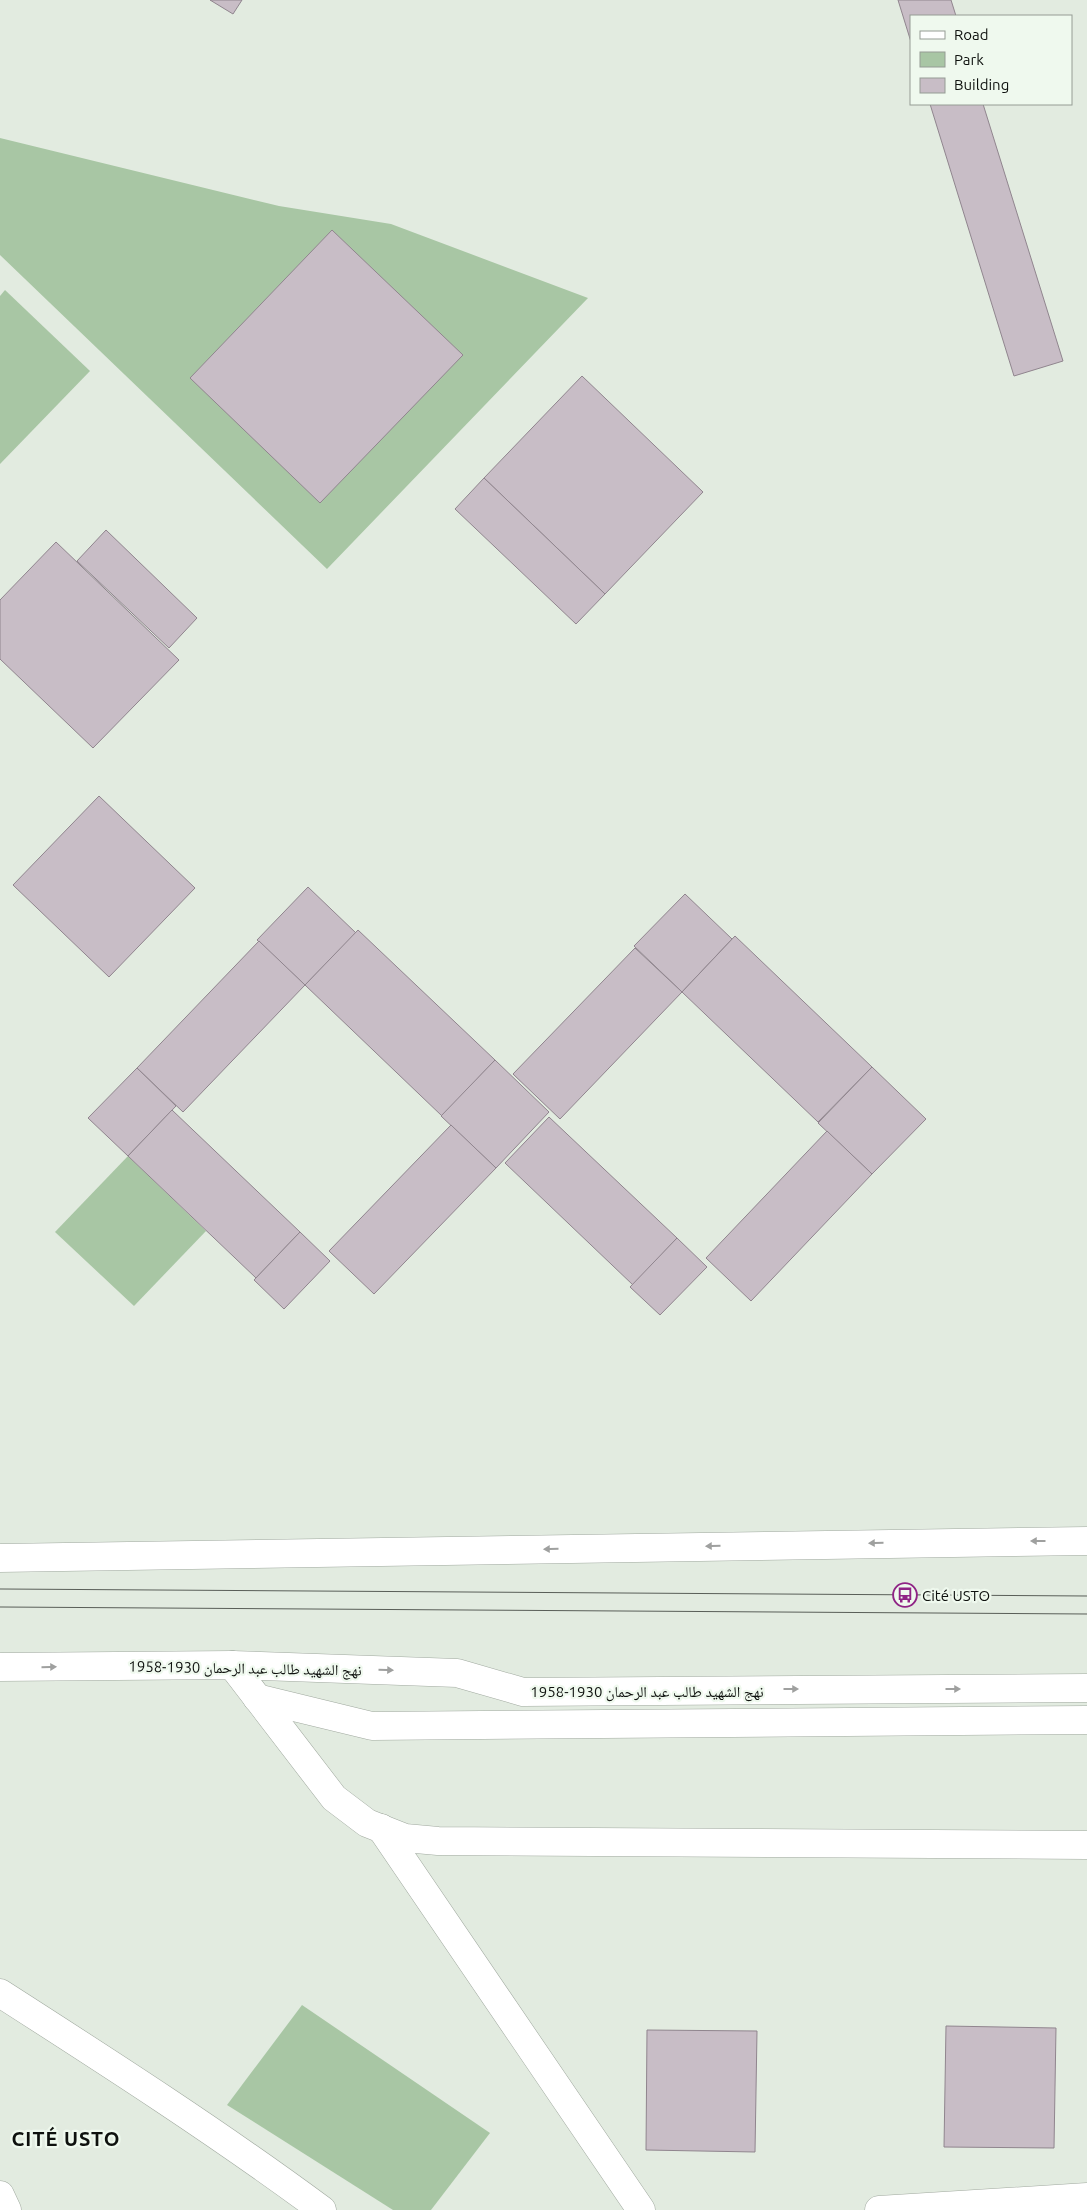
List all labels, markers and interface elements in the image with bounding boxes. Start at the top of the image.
legend [910,15,1072,105]
text: Road [954,26,989,43]
text: Park [954,51,984,68]
text: Building [954,76,1009,93]
one-way arrow [1030,1537,1046,1545]
one-way arrow [868,1539,884,1547]
one-way arrow [705,1542,721,1550]
one-way arrow [543,1545,559,1553]
bus stop icon: Cité USTO [892,1582,918,1608]
place label: Cité USTO [922,1587,990,1604]
street label: نهج الشهيد طالب عبد الرحمان 1930-1958 [128,1657,362,1681]
one-way arrow [41,1663,57,1671]
one-way arrow [378,1667,394,1675]
street label: نهج الشهيد طالب عبد الرحمان 1930-1958 [530,1683,764,1702]
one-way arrow [946,1684,962,1692]
one-way arrow [783,1685,799,1693]
district label: CITÉ USTO [12,2126,120,2150]

